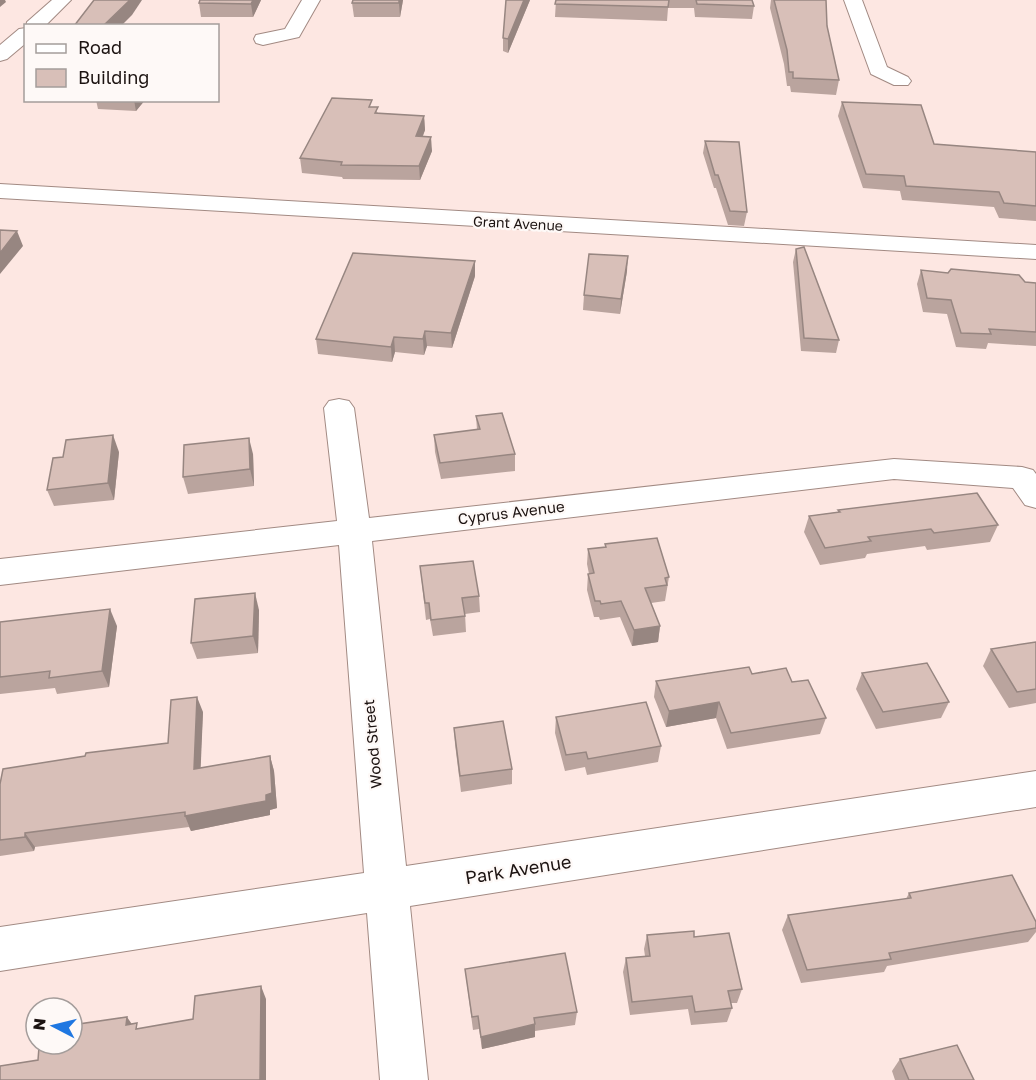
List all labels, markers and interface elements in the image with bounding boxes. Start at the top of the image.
legend [24,24,219,102]
text: Road [78,36,122,58]
text: Building [78,66,149,88]
street label: Grant Avenue [473,212,563,234]
street label: Cyprus Avenue [457,496,566,527]
street label: Wood Street [359,699,385,789]
street label: Park Avenue [463,850,573,888]
north arrow [24,996,84,1056]
text: N [28,1017,50,1031]

